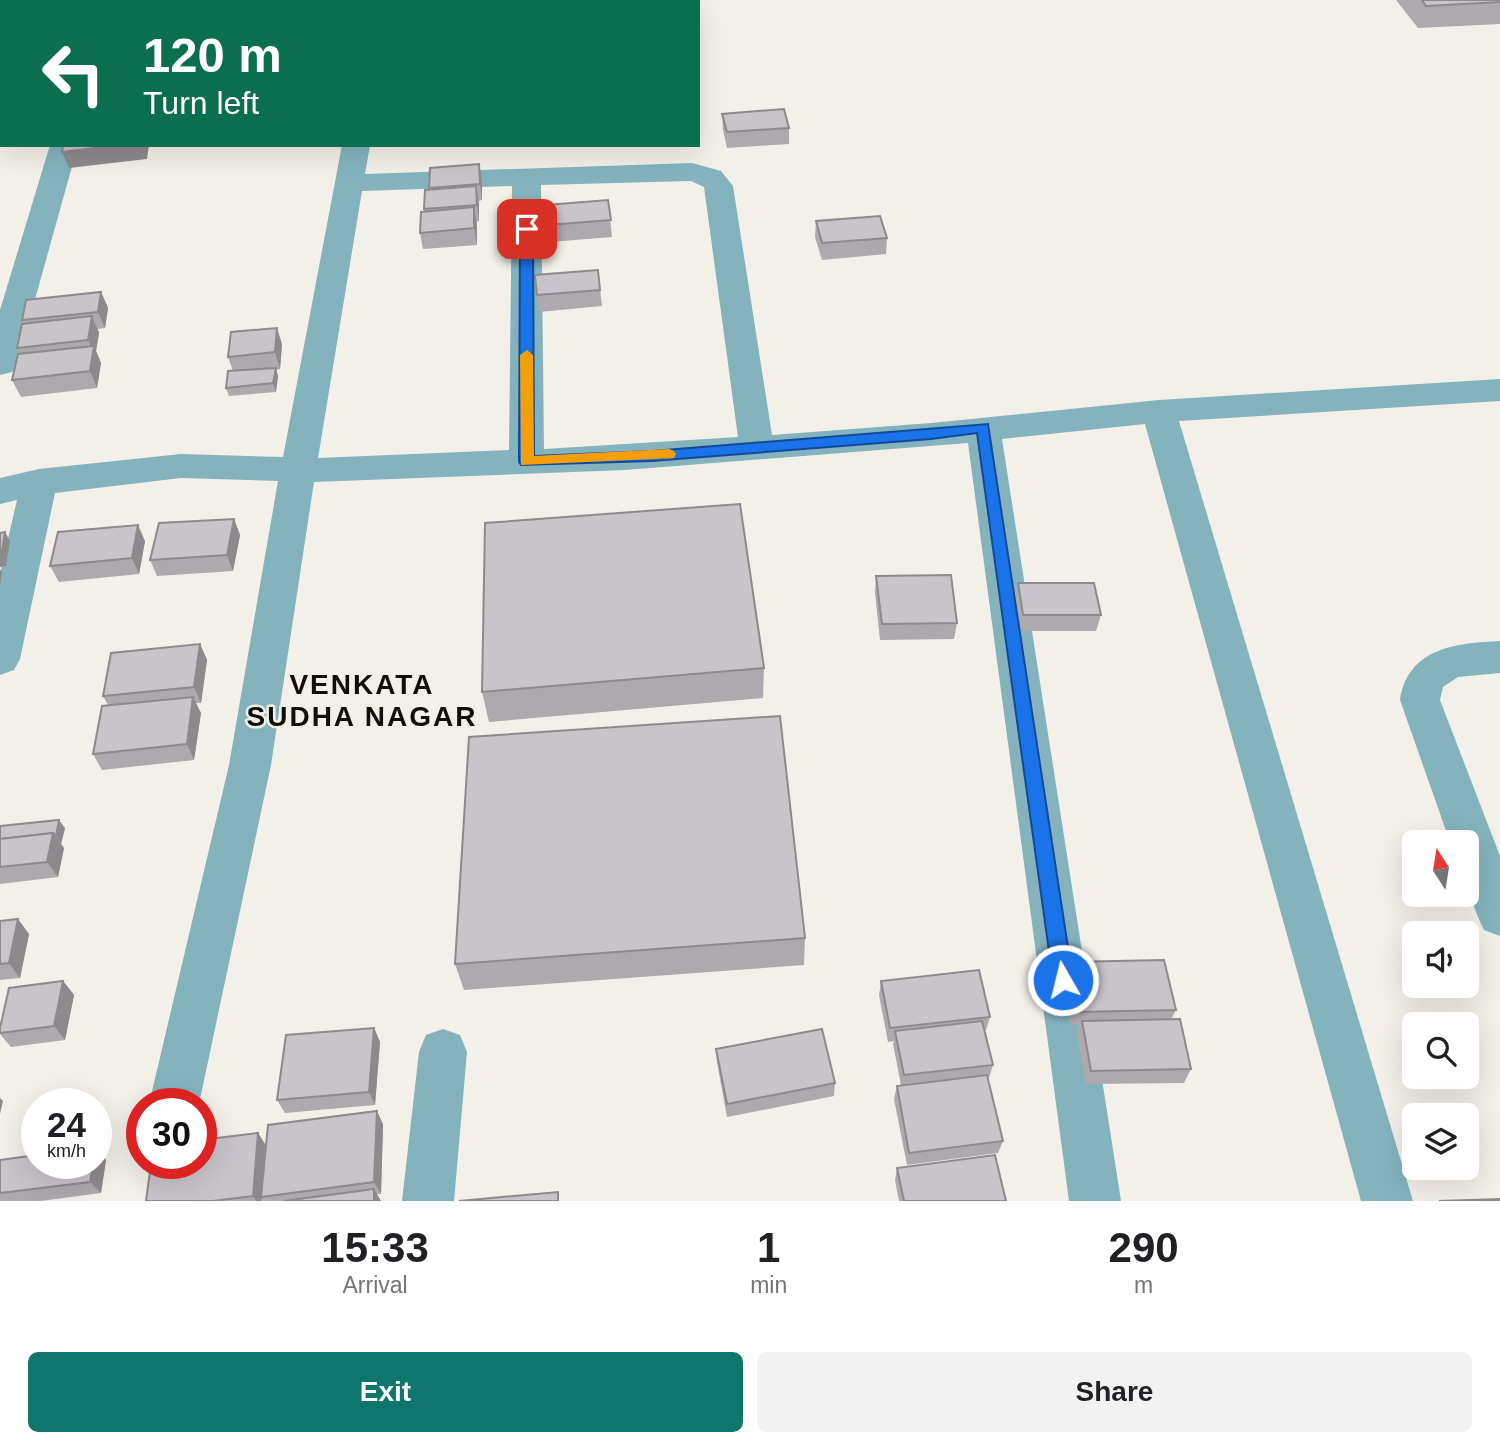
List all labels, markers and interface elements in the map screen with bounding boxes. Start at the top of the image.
icon: left [28,28,119,119]
text: 120 m [143,28,282,82]
text: Turn left [143,85,259,121]
pin [497,199,557,259]
icon: arrive [508,210,546,248]
district label: VENKATA SUDHA NAGAR [247,669,477,732]
north arrow [1402,830,1479,906]
map controls [1402,830,1479,1180]
button: sound [1402,921,1479,998]
position arrow [1026,943,1100,1017]
button: search [1402,1012,1479,1089]
speed limit sign: 30 [126,1088,217,1179]
button: layers [1402,1103,1479,1180]
text: 24 [47,1105,86,1144]
text: km/h [47,1141,86,1161]
text: 15:33 [321,1224,429,1271]
text: 1 [757,1224,780,1271]
text: 290 [1109,1224,1179,1271]
text: Arrival [342,1272,408,1298]
text: min [750,1272,787,1298]
text: m [1134,1272,1153,1298]
button: Exit [28,1352,743,1432]
button: Share [757,1352,1472,1432]

